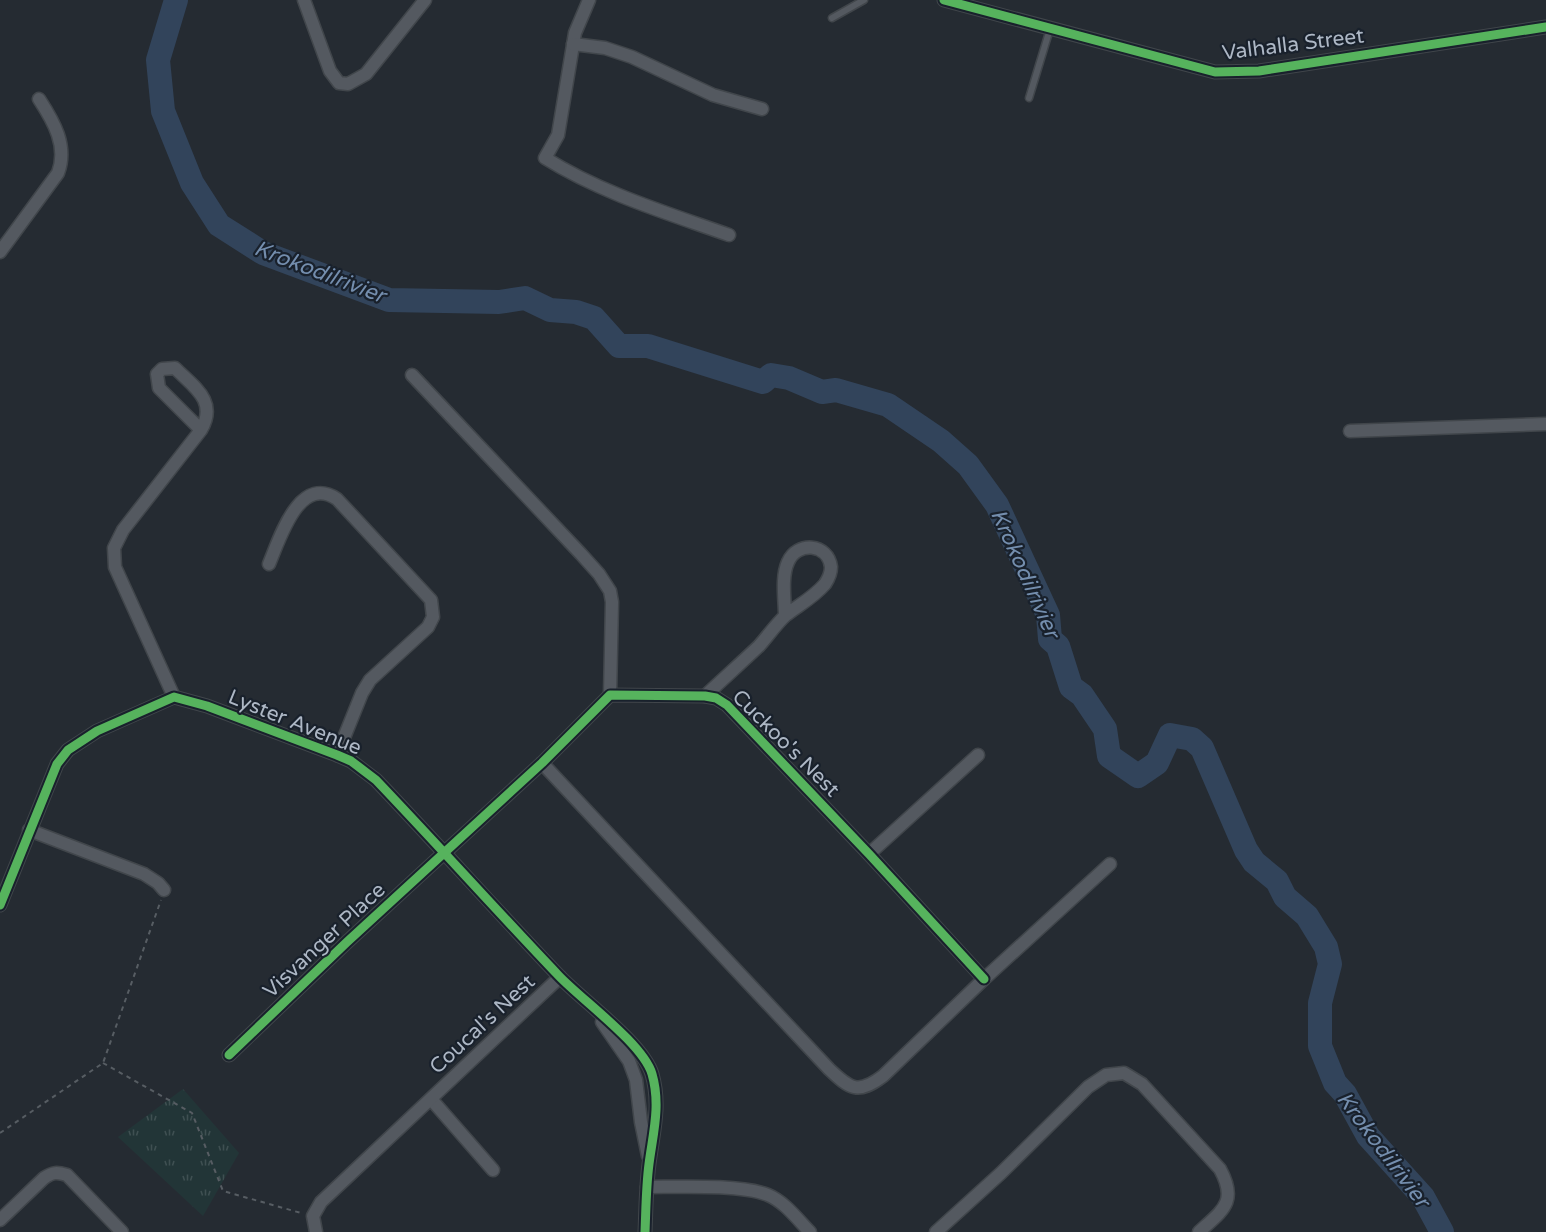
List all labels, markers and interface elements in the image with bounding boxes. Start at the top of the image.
street label: Valhalla Street [1221,23,1365,66]
water label: Krokodilrivier [251,235,391,310]
water label: Krokodilrivier [985,505,1066,644]
street label: Lyster Avenue [224,684,365,761]
street label: Cuckoo's Nest [727,684,845,802]
street label: Visvanger Place [258,877,391,1003]
street label: Coucal's Nest [425,969,540,1079]
water label: Krokodilrivier [1331,1087,1437,1215]

